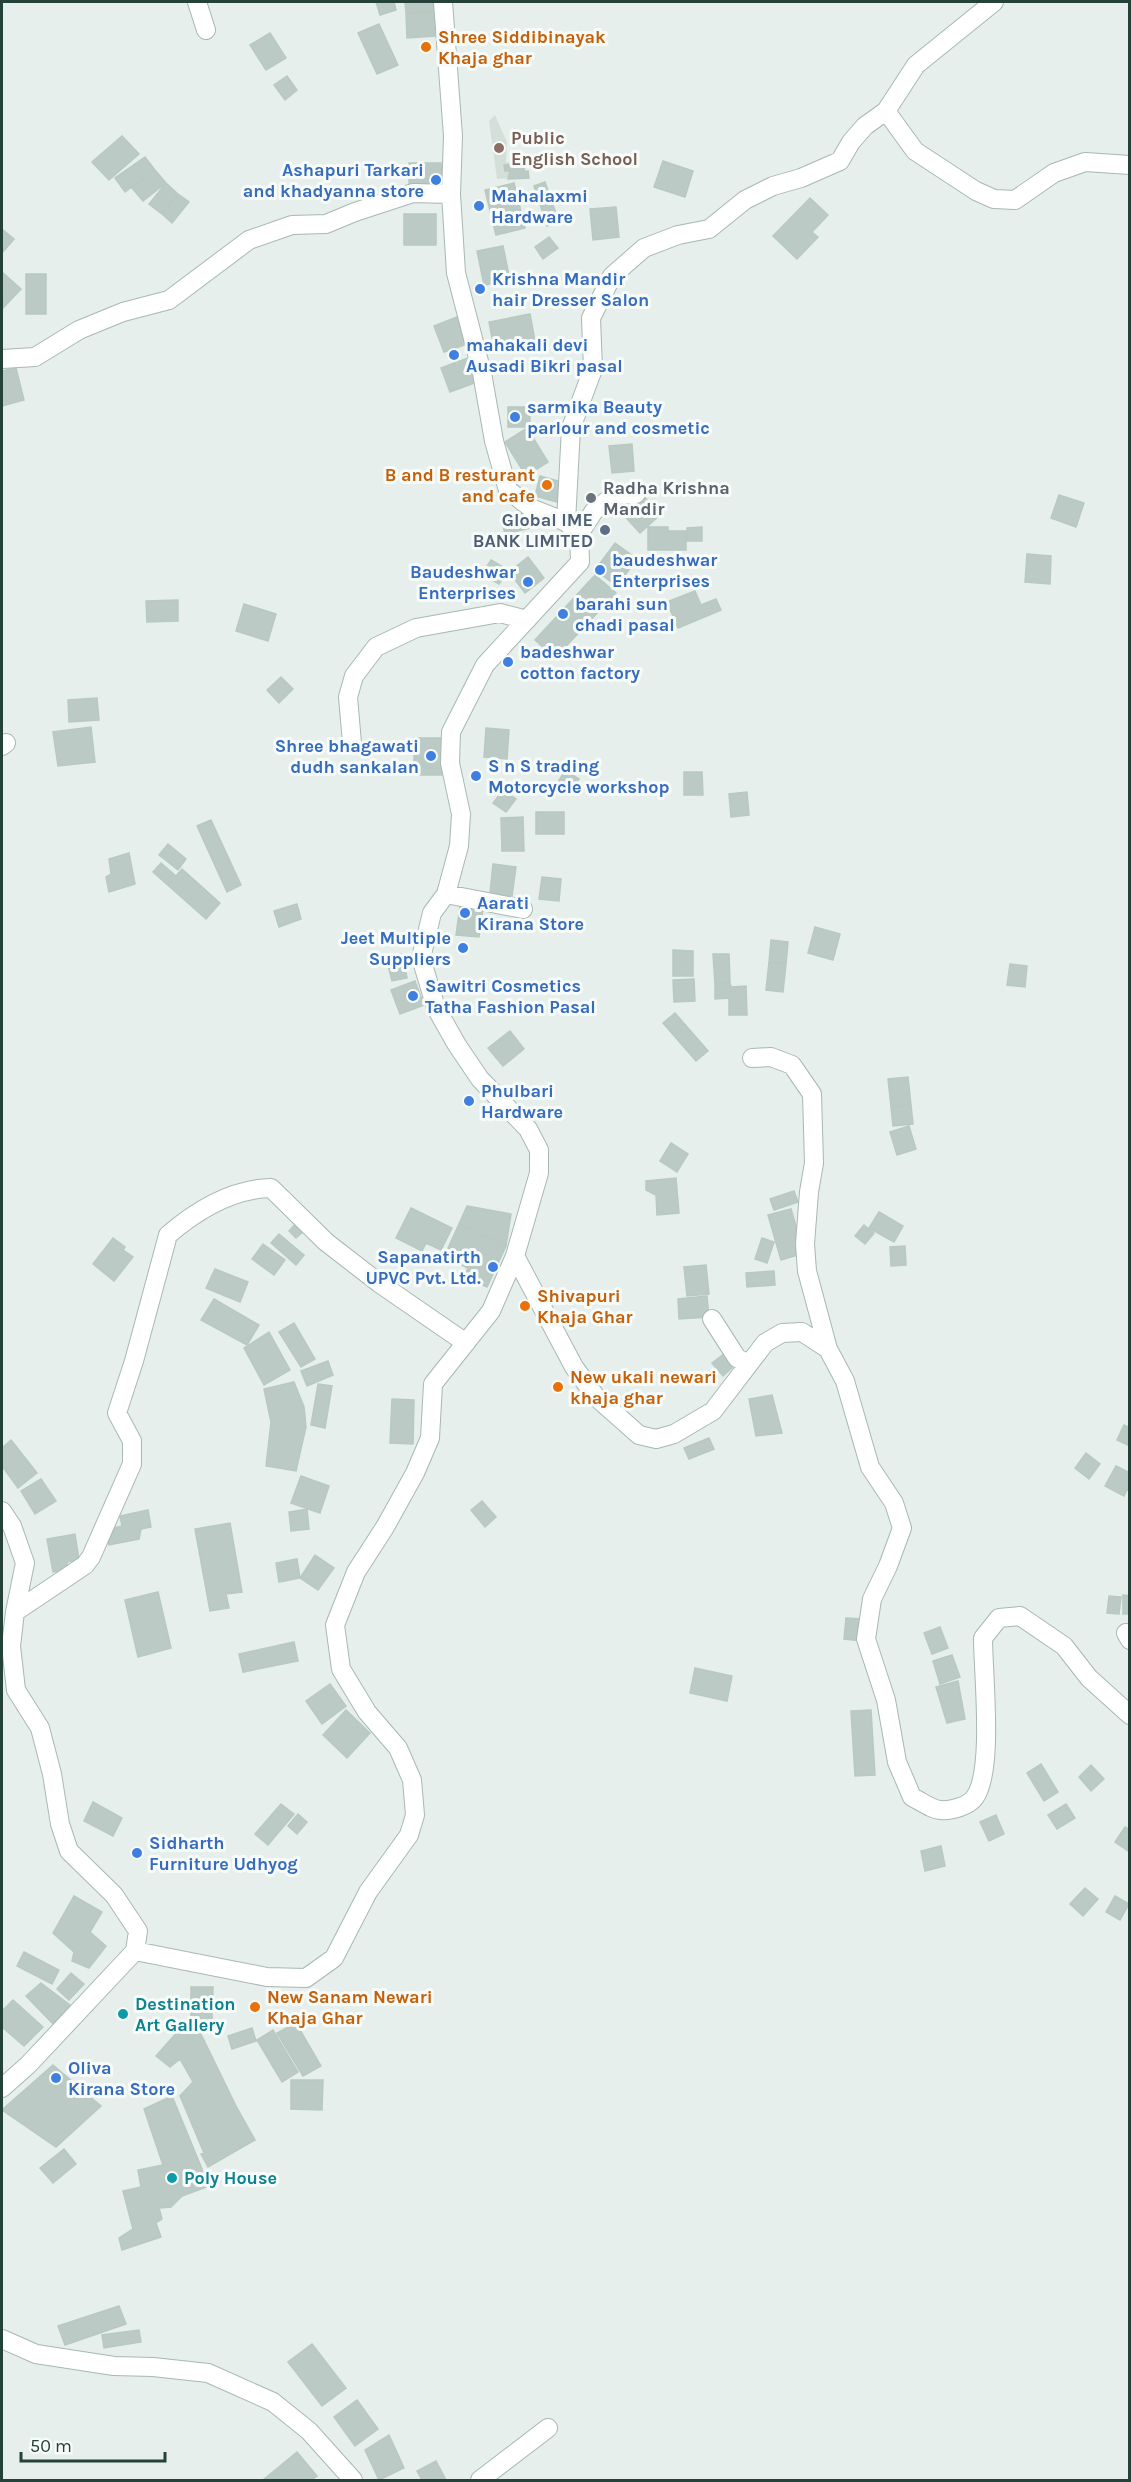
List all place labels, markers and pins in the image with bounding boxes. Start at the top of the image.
place label: Shree Siddibinayak Khaja ghar [438,26,606,69]
marker: Shree Siddibinayak Khaja ghar [419,40,433,54]
place label: Public English School [511,127,638,170]
marker: Public English School [492,141,506,155]
place label: Ashapuri Tarkari and khadyanna store [243,159,424,202]
marker: Ashapuri Tarkari and khadyanna store [429,173,443,187]
place label: Mahalaxmi Hardware [491,185,588,228]
marker: Mahalaxmi Hardware [472,199,486,213]
place label: Krishna Mandir hair Dresser Salon [492,268,649,311]
marker: Krishna Mandir hair Dresser Salon [473,282,487,296]
place label: mahakali devi Ausadi Bikri pasal [466,334,623,377]
marker: mahakali devi Ausadi Bikri pasal [447,348,461,362]
place label: sarmika Beauty parlour and cosmetic [527,396,710,439]
marker: sarmika Beauty parlour and cosmetic [508,410,522,424]
place label: B and B resturant and cafe [385,464,535,507]
place label: Radha Krishna Mandir [603,477,730,520]
marker: B and B resturant and cafe [540,478,554,492]
marker: Radha Krishna Mandir [584,491,598,505]
place label: Global IME BANK LIMITED [473,509,593,552]
marker: Global IME BANK LIMITED [598,523,612,537]
place label: baudeshwar Enterprises [612,549,717,592]
place label: Baudeshwar Enterprises [410,561,516,604]
marker: baudeshwar Enterprises [593,563,607,577]
marker: Baudeshwar Enterprises [521,575,535,589]
place label: barahi sun chadi pasal [575,593,675,636]
marker: barahi sun chadi pasal [556,607,570,621]
place label: badeshwar cotton factory [520,641,640,684]
marker: badeshwar cotton factory [501,655,515,669]
place label: Shree bhagawati dudh sankalan [275,735,419,778]
marker: Shree bhagawati dudh sankalan [424,749,438,763]
place label: S n S trading Motorcycle workshop [488,755,669,798]
marker: S n S trading Motorcycle workshop [469,769,483,783]
place label: Aarati Kirana Store [477,892,584,935]
marker: Aarati Kirana Store [458,906,472,920]
place label: Jeet Multiple Suppliers [341,927,451,970]
marker: Jeet Multiple Suppliers [456,941,470,955]
place label: Sawitri Cosmetics Tatha Fashion Pasal [425,975,596,1018]
marker: Sawitri Cosmetics Tatha Fashion Pasal [406,989,420,1003]
place label: Phulbari Hardware [481,1080,563,1123]
marker: Phulbari Hardware [462,1094,476,1108]
place label: Sapanatirth UPVC Pvt. Ltd. [365,1246,481,1289]
marker: Sapanatirth UPVC Pvt. Ltd. [486,1260,500,1274]
place label: Shivapuri Khaja Ghar [537,1285,633,1328]
marker: Shivapuri Khaja Ghar [518,1299,532,1313]
place label: New ukali newari khaja ghar [570,1366,717,1409]
marker: New ukali newari khaja ghar [551,1380,565,1394]
place label: Sidharth Furniture Udhyog [149,1832,298,1875]
marker: Sidharth Furniture Udhyog [130,1846,144,1860]
place label: New Sanam Newari Khaja Ghar [267,1986,433,2029]
place label: Destination Art Gallery [135,1993,236,2036]
marker: New Sanam Newari Khaja Ghar [248,2000,262,2014]
marker: Destination Art Gallery [116,2007,130,2021]
place label: Oliva Kirana Store [68,2057,175,2100]
marker: Oliva Kirana Store [49,2071,63,2085]
place label: Poly House [184,2167,277,2189]
marker: Poly House [165,2171,179,2185]

